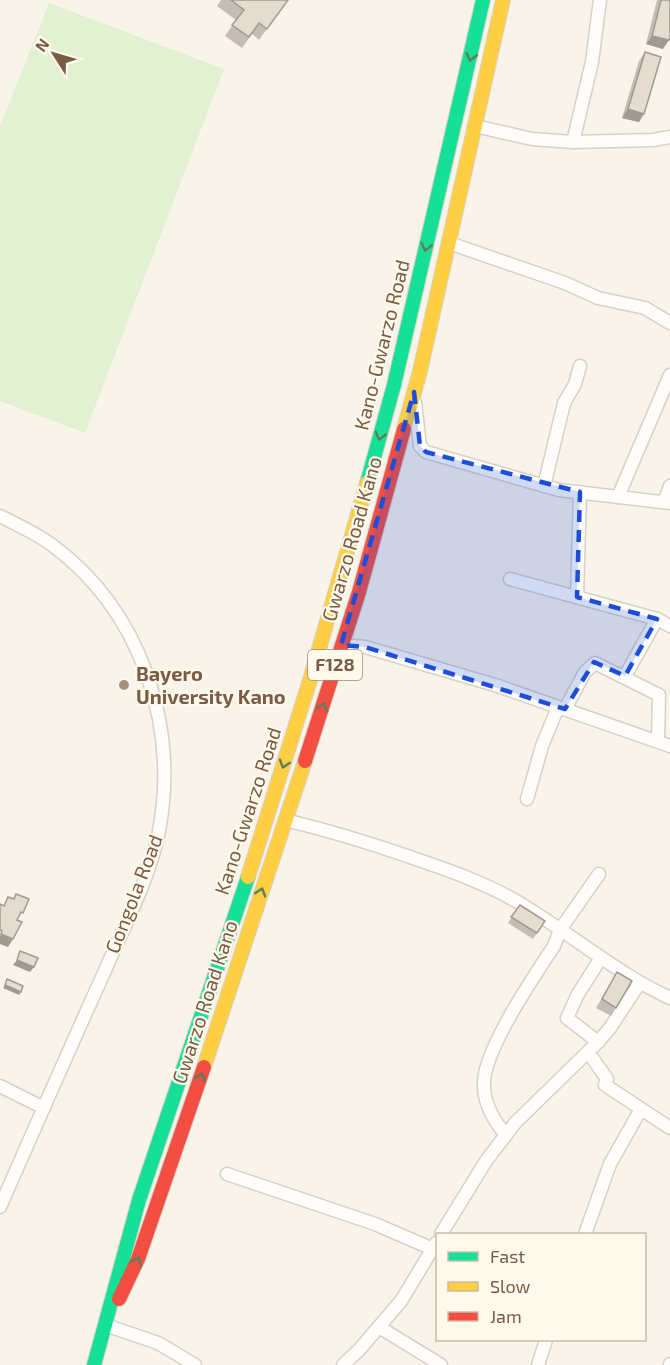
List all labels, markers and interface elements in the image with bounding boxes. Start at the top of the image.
north arrow [24,24,84,84]
text: N [31,34,53,55]
one-way arrow [465,52,478,62]
one-way arrow [421,242,434,252]
street label: Kano-Gwarzo Road [348,257,414,432]
one-way arrow [375,431,387,441]
street label: Gwarzo Road Kano [316,454,386,624]
road number: F128 [308,650,362,680]
place label: Bayero University Kano [136,661,286,709]
marker: Bayero University Kano [117,678,131,692]
one-way arrow [315,702,328,713]
street label: Kano-Gwarzo Road [209,724,285,898]
one-way arrow [278,758,291,769]
street label: Gongola Road [99,831,167,956]
one-way arrow [254,887,266,898]
street label: Gwarzo Road Kano [166,917,242,1086]
one-way arrow [193,1072,206,1083]
legend [436,1233,646,1341]
text: Fast [490,1245,525,1267]
one-way arrow [130,1257,142,1268]
text: Slow [490,1275,531,1297]
text: Jam [490,1305,522,1327]

